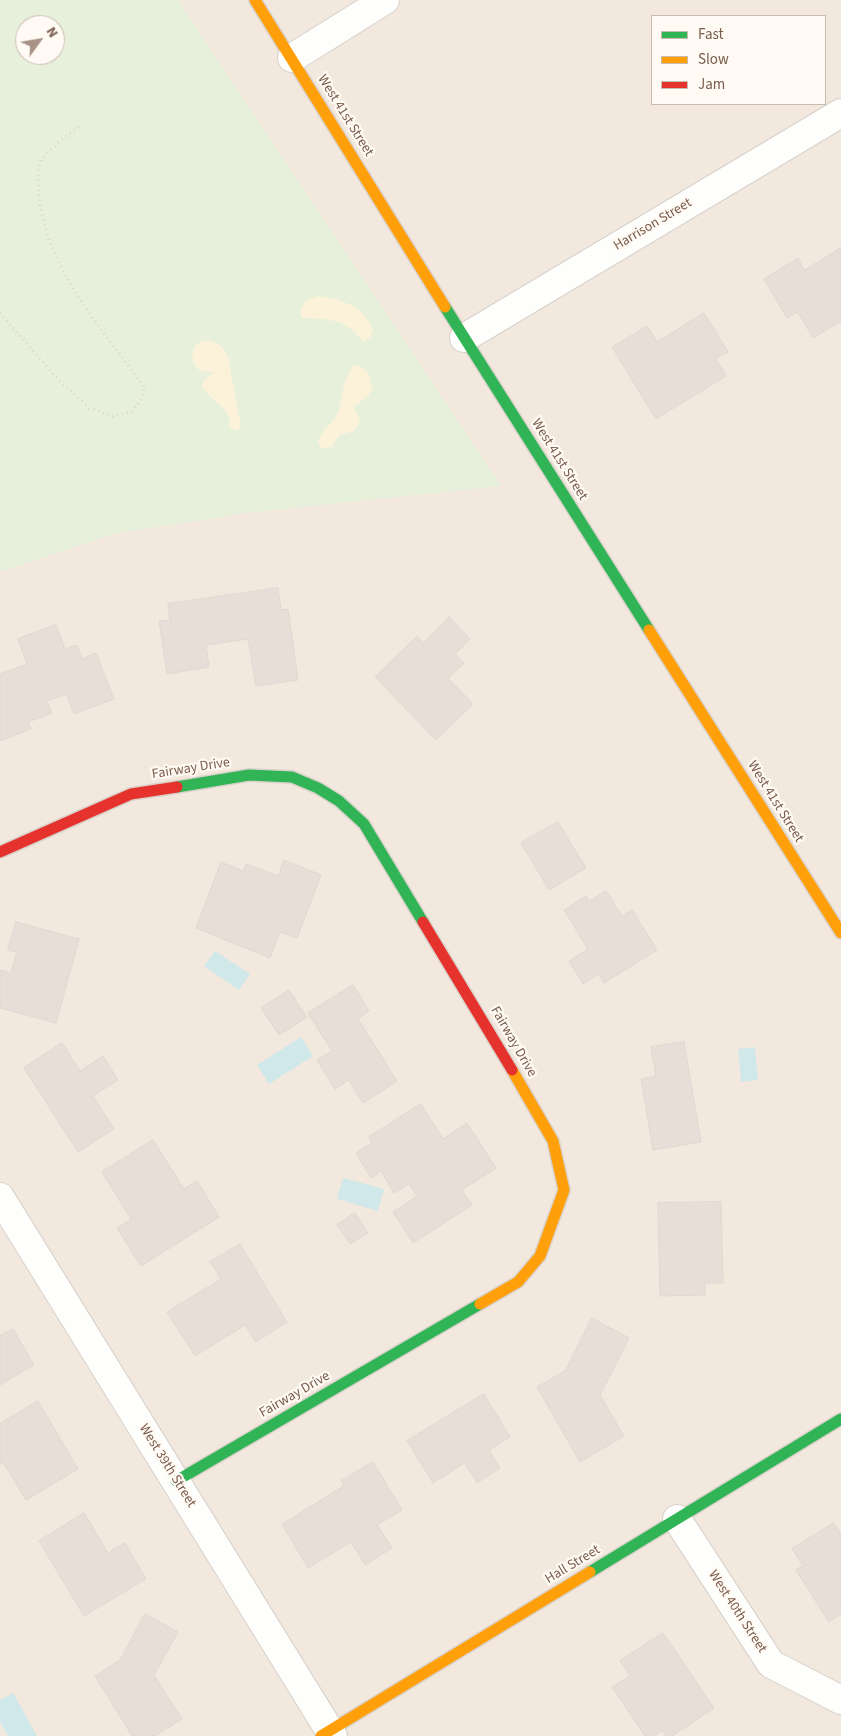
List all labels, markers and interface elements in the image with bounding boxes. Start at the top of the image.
north arrow [15,15,65,65]
legend [651,15,826,105]
text: N [41,23,63,42]
text: Fast [698,24,724,45]
text: Slow [698,49,729,70]
street label: West 41st Street [313,72,377,160]
text: Jam [698,74,725,95]
street label: Harrison Street [611,195,695,255]
street label: West 41st Street [527,416,591,504]
street label: Fairway Drive [151,755,231,783]
street label: West 41st Street [743,758,807,846]
street label: Fairway Drive [486,1004,540,1080]
street label: Fairway Drive [257,1368,333,1422]
street label: West 39th Street [135,1421,199,1511]
street label: Hall Street [542,1542,604,1588]
street label: West 40th Street [704,1568,770,1656]

